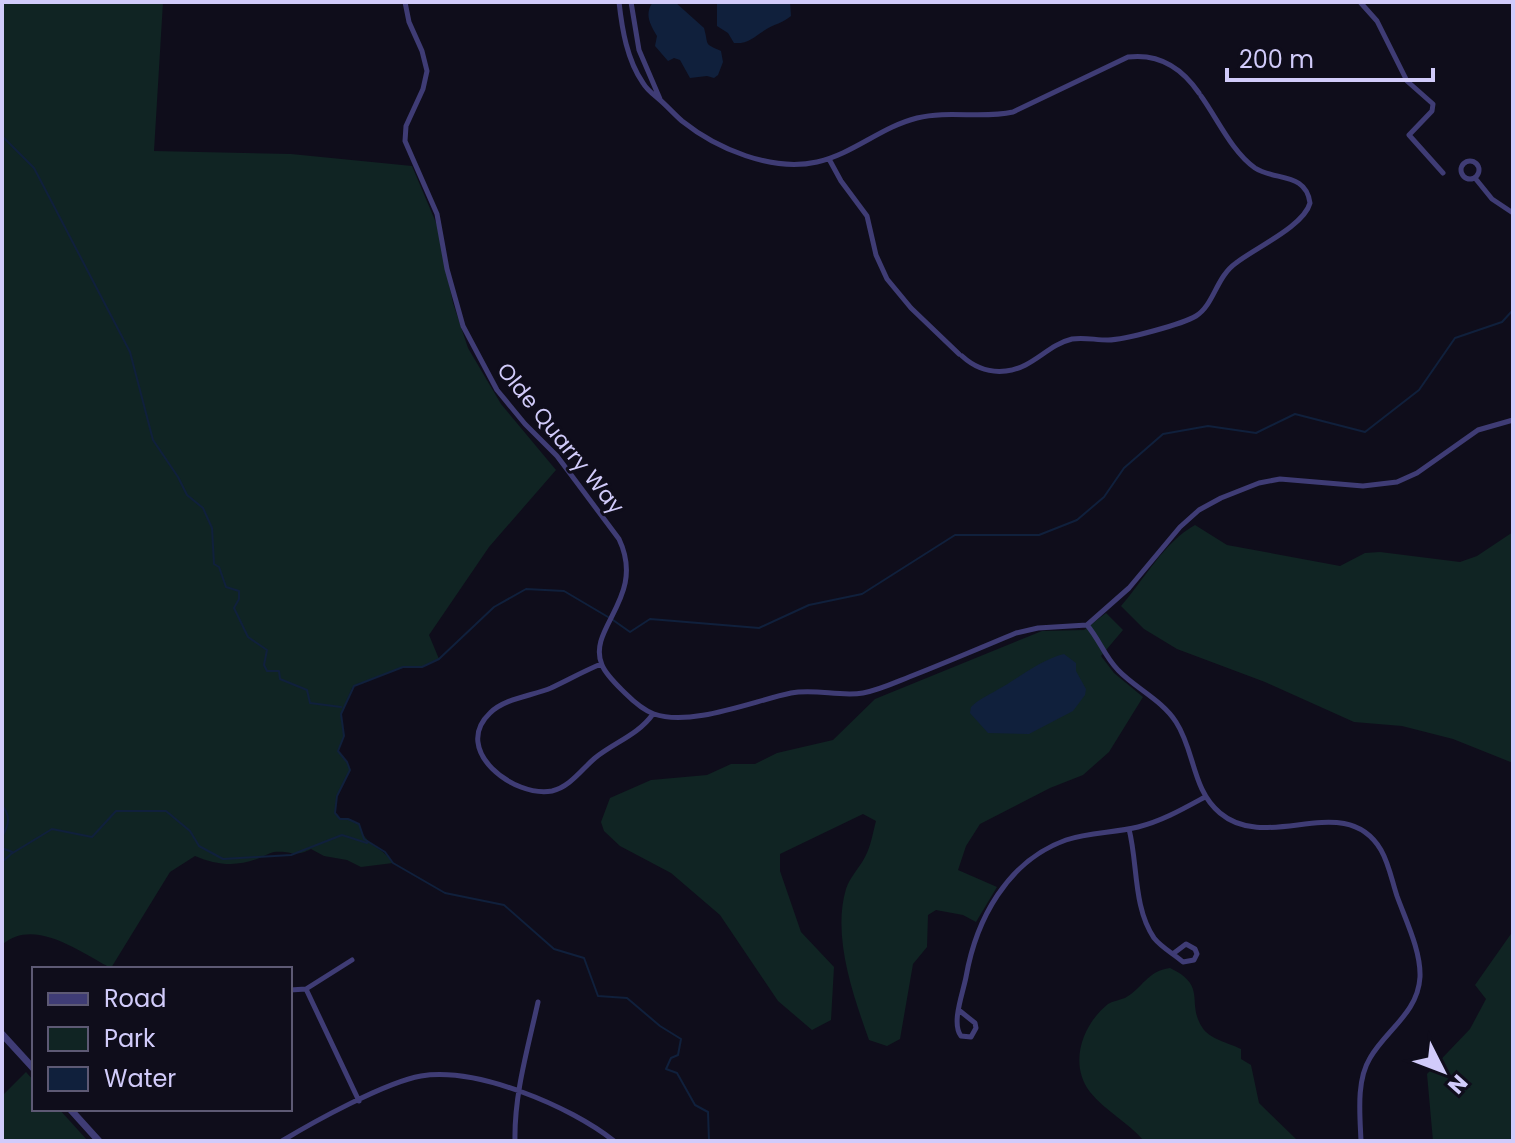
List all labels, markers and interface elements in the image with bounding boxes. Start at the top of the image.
scale bar [1227,32,1433,82]
text: 200 m [1239,43,1314,76]
street label: Olde Quarry Way [490,356,632,521]
legend [32,967,292,1111]
text: Road [104,982,166,1015]
text: Park [104,1022,156,1055]
north arrow [1403,1031,1483,1111]
text: Water [104,1062,176,1095]
text: N [1440,1068,1475,1101]

